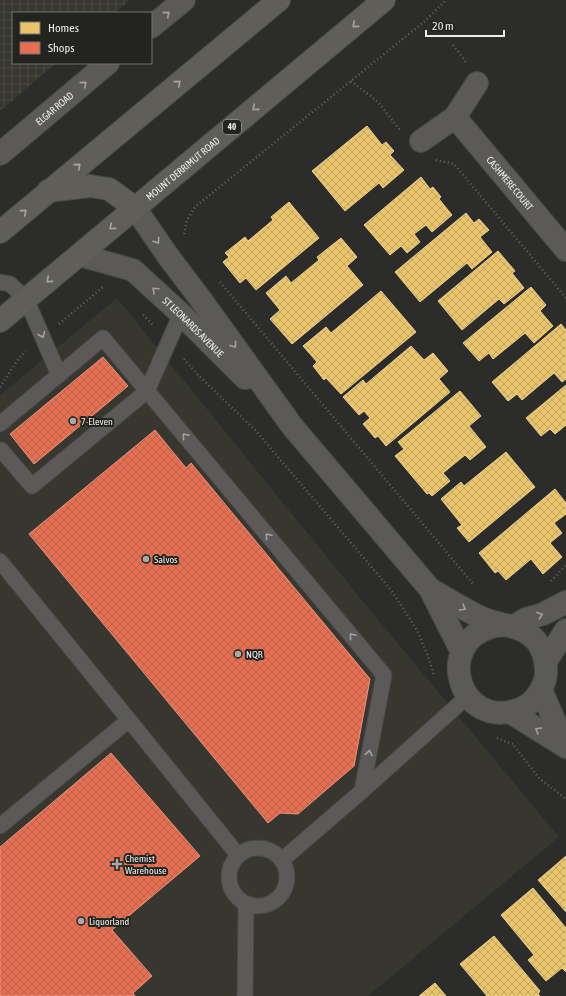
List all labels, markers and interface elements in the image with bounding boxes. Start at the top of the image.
one-way arrow [163,11,170,18]
legend [12,12,152,64]
scale bar [426,12,504,38]
text: 20 m [432,19,454,33]
one-way arrow [352,20,359,27]
text: Homes [48,21,79,35]
text: Shops [48,41,74,55]
one-way arrow [79,81,86,88]
one-way arrow [174,81,181,88]
street label: ELGAR ROAD [34,89,76,128]
one-way arrow [252,104,259,111]
road number: 40 [223,120,241,134]
street label: MOUNT DERRIMUT ROAD [144,135,222,203]
street label: CASHMERE COURT [484,154,536,213]
one-way arrow [74,164,81,171]
one-way arrow [19,209,27,216]
one-way arrow [109,223,116,230]
one-way arrow [152,236,159,243]
one-way arrow [46,275,54,282]
one-way arrow [152,287,160,295]
street label: ST LEONARDS AVENUE [160,295,226,360]
one-way arrow [37,331,45,338]
one-way arrow [229,341,237,348]
marker: 7-Eleven [68,416,78,426]
place label: 7-Eleven [81,416,113,427]
one-way arrow [183,434,190,441]
one-way arrow [266,534,273,541]
marker: Salvos [141,554,151,564]
place label: Salvos [154,554,178,565]
one-way arrow [459,604,466,611]
one-way arrow [536,611,543,619]
one-way arrow [349,634,356,641]
marker: NQR [233,649,243,659]
place label: NQR [246,649,263,660]
one-way arrow [535,727,542,734]
one-way arrow [364,750,373,756]
place label: Chemist Warehouse [125,853,167,876]
marker: Chemist Warehouse [112,859,122,869]
marker: Liquorland [76,916,86,926]
place label: Liquorland [89,916,130,927]

